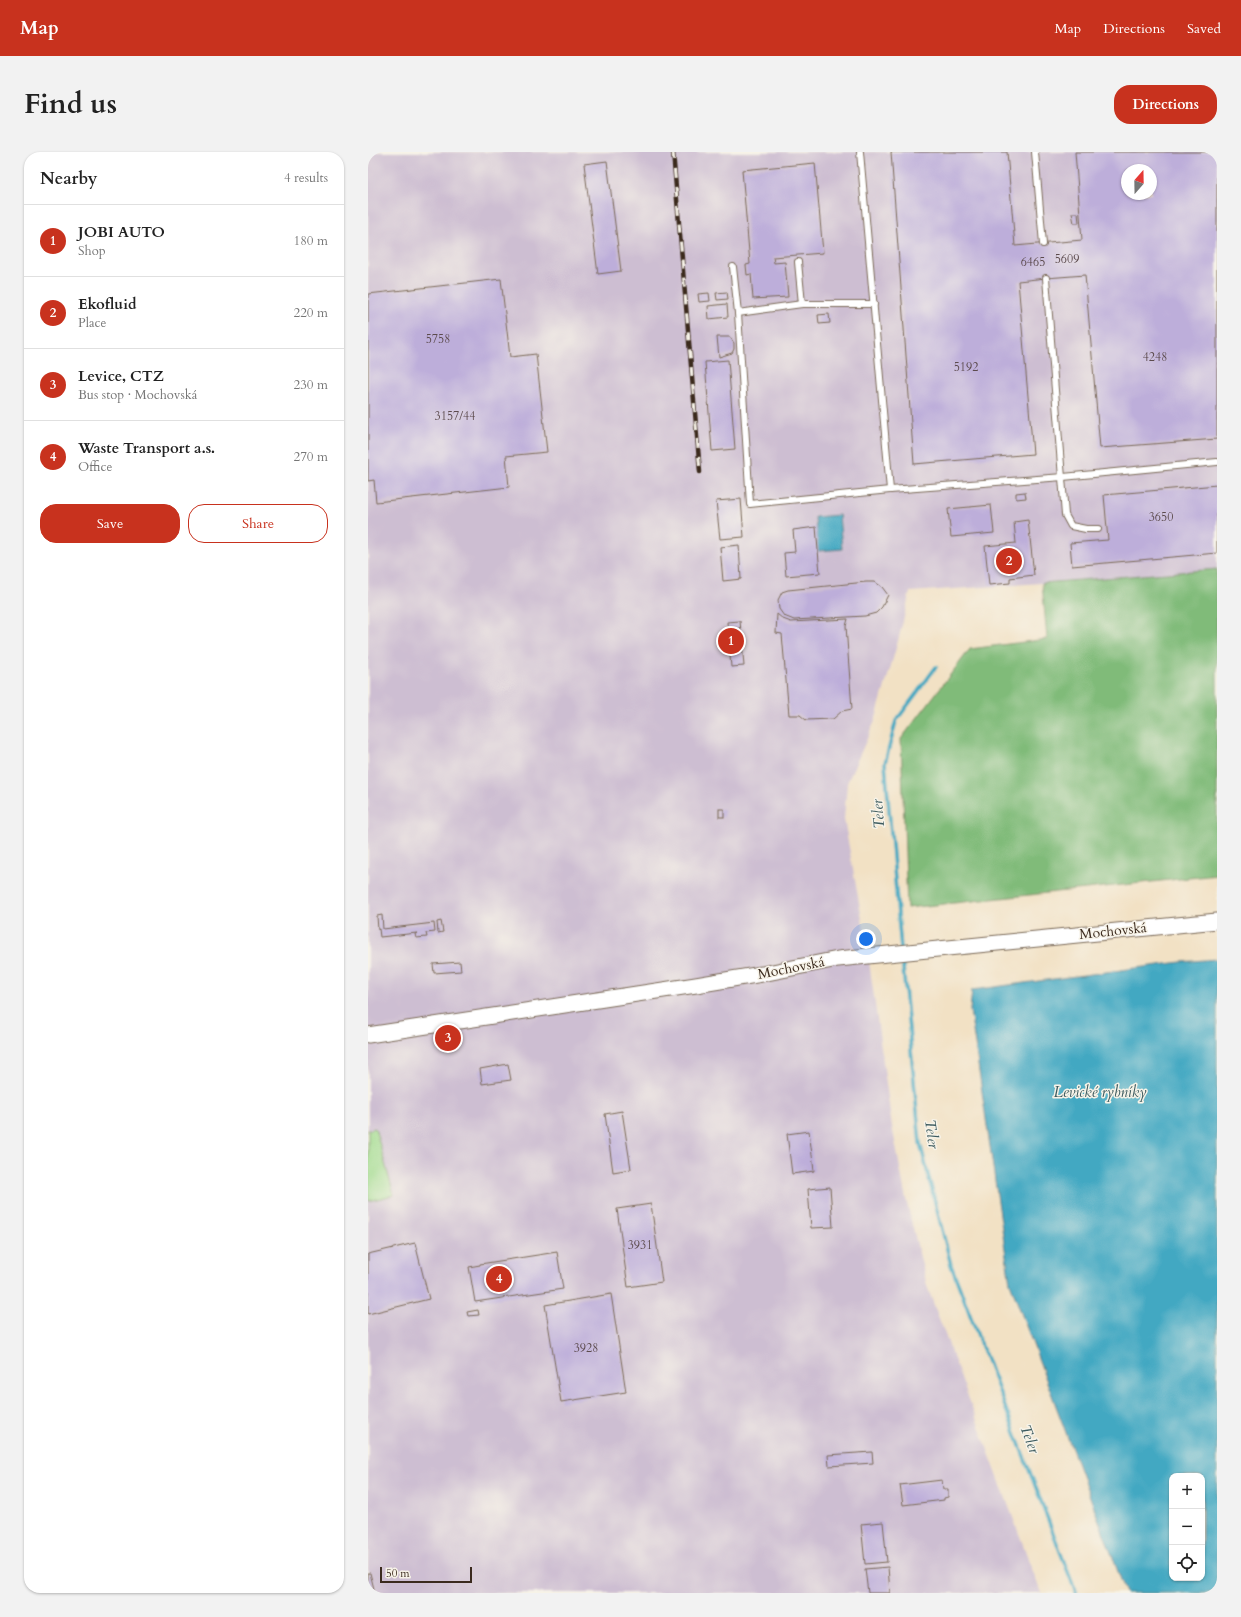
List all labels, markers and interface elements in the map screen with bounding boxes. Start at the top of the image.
text: Map [20,15,59,41]
text: Map [1055,19,1081,38]
text: Directions [1103,19,1165,38]
text: Saved [1187,19,1221,38]
text: Find us [24,85,117,123]
button: Directions [1114,85,1217,124]
north arrow [1121,164,1157,200]
text: Nearby [40,167,97,190]
text: 4 results [284,169,328,187]
text: JOBI AUTO [78,222,165,242]
text: 1 [50,232,56,250]
text: 180 m [294,232,328,250]
text: Shop [78,242,106,260]
house number: 5609 [1055,251,1079,267]
house number: 6465 [1021,254,1045,270]
text: Ekofluid [78,294,136,314]
text: 2 [50,304,56,322]
text: 220 m [294,304,328,322]
text: Place [78,314,106,332]
house number: 5758 [426,331,450,347]
house number: 4248 [1143,349,1167,365]
house number: 5192 [954,359,978,375]
text: Levice, CTZ [78,366,164,386]
text: 3 [50,376,56,394]
text: 230 m [294,376,328,394]
text: Bus stop · Mochovská [78,386,197,404]
house number: 3157/44 [435,408,475,424]
text: Waste Transport a.s. [78,438,215,458]
text: 4 [50,448,56,466]
text: 270 m [294,448,328,466]
text: Office [78,458,112,476]
button: Save [40,504,180,543]
button: Share [188,504,328,543]
house number: 3650 [1149,509,1173,525]
pin: 2 [996,546,1022,576]
pin: 1 [718,626,744,656]
water label: Teler [867,797,889,829]
street label: Mochovská [1078,918,1148,944]
your location [856,929,876,949]
street label: Mochovská [756,952,826,984]
pin: 3 [435,1023,461,1053]
water label: Levické rybníky [1053,1082,1147,1102]
water label: Teler [920,1118,944,1151]
house number: 3931 [628,1237,652,1253]
pin: 4 [486,1264,512,1294]
house number: 3928 [574,1340,598,1356]
water label: Teler [1015,1422,1045,1457]
map controls [1169,1473,1205,1581]
button: + [1169,1473,1205,1509]
button: − [1169,1509,1205,1545]
button: locate [1169,1545,1205,1581]
scale bar [380,1565,472,1584]
text: 50 m [386,1566,410,1581]

